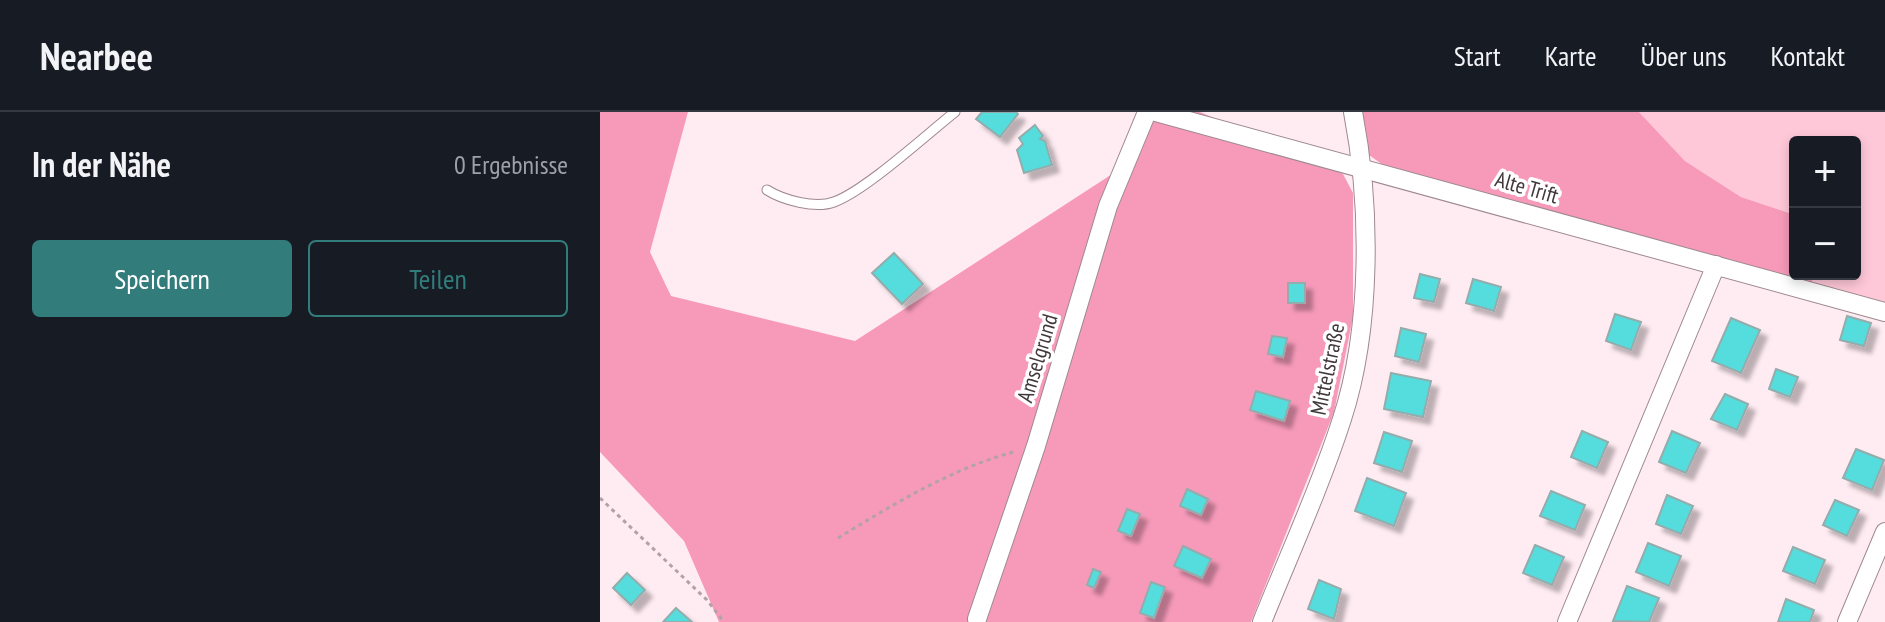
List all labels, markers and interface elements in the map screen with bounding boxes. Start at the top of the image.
text: Nearbee [40,31,153,80]
text: Start [1454,37,1501,74]
text: Karte [1545,37,1597,74]
text: Über uns [1641,37,1726,74]
text: Kontakt [1770,37,1845,74]
map controls [1789,136,1861,280]
button: + [1789,136,1861,208]
text: In der Nähe [32,142,171,186]
text: 0 Ergebnisse [454,148,568,181]
street label: Alte Trift [1492,165,1562,209]
button: − [1789,208,1861,280]
button: Speichern [32,240,292,317]
button: Teilen [308,240,568,317]
street label: Amselgrund [1010,311,1064,405]
street label: Mittelstraße [1304,321,1350,417]

